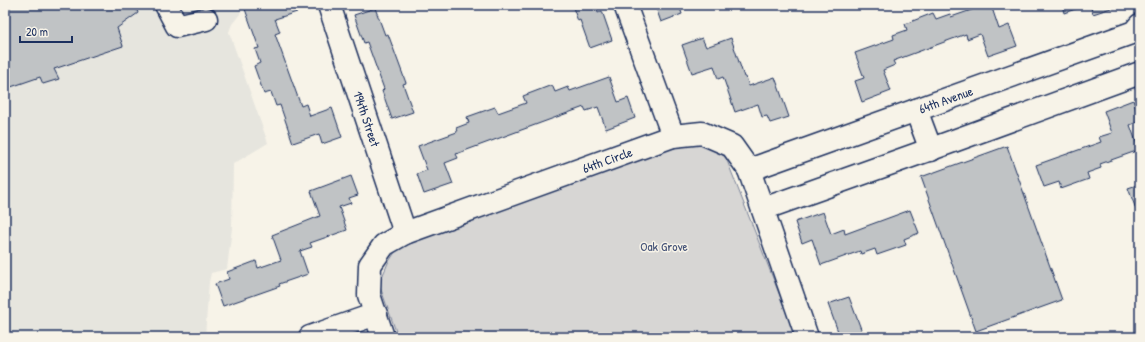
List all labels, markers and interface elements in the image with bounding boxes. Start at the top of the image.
scale bar [20,18,72,44]
text: 20 m [26,23,48,40]
street label: 64th Avenue [916,82,975,117]
street label: 194th Street [349,89,385,150]
street label: 64th Circle [580,143,635,177]
park label: Oak Grove [640,237,688,255]

